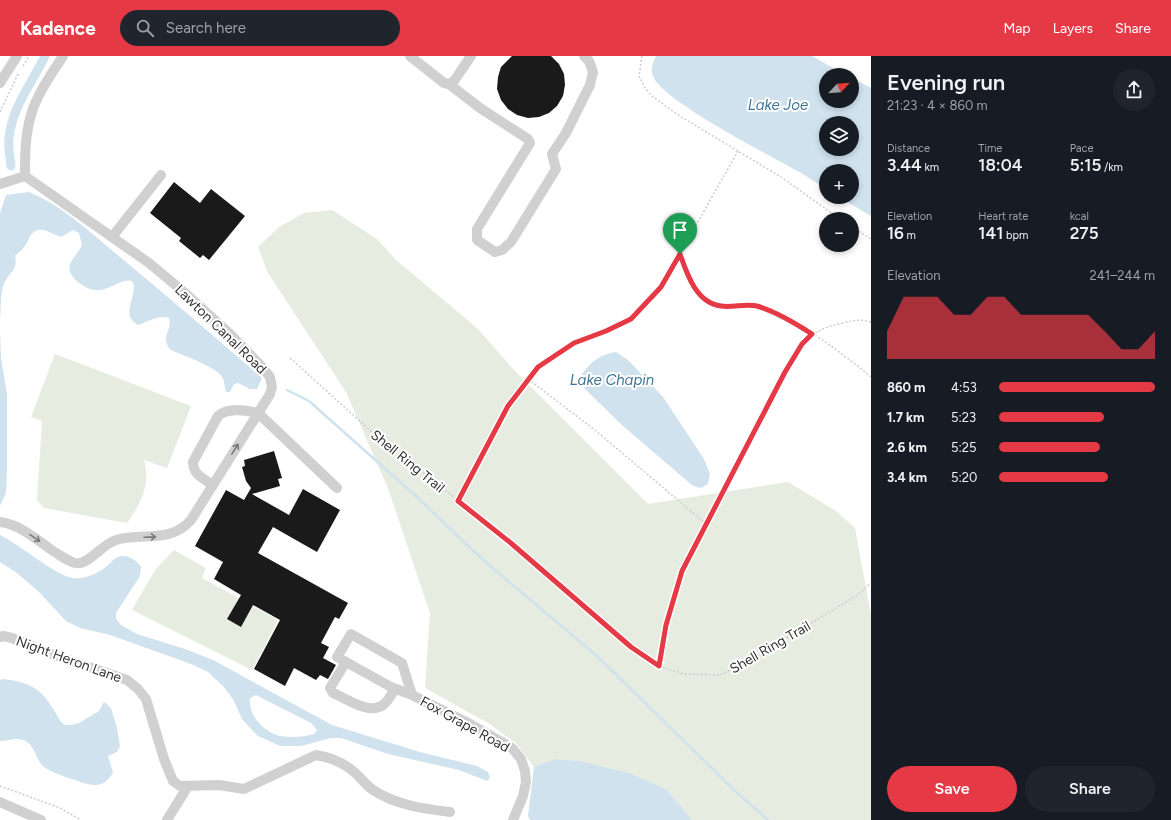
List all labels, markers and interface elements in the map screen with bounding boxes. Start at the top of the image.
search box [120,10,400,46]
text: Kadence [20,17,96,40]
icon: search [134,17,156,39]
text: Search here [166,19,246,37]
text: Map [1003,20,1031,37]
text: Layers [1053,20,1093,37]
text: Share [1115,20,1151,37]
north arrow [819,68,859,108]
map controls [819,68,859,252]
text: Evening run [887,69,1005,96]
button: share [1113,69,1155,111]
water label: Lake Joe [748,96,808,114]
text: 21:23 · 4 × 860 m [887,98,988,113]
button: layers [819,116,859,156]
text: Distance [887,142,930,155]
text: Time [978,142,1002,155]
text: Pace [1070,142,1093,155]
text: 3.44 [887,155,922,175]
text: 18:04 [978,155,1022,175]
text: 5:15 [1070,155,1101,175]
text: km [922,161,939,174]
text: /km [1101,161,1123,174]
button: + [819,164,859,204]
text: Elevation [887,210,932,223]
text: Heart rate [978,210,1028,223]
text: kcal [1070,210,1089,223]
button: − [819,212,859,252]
pin [663,213,697,254]
icon: arrive [669,219,691,241]
text: 16 [887,223,904,243]
text: 141 [978,223,1003,243]
text: 275 [1070,223,1099,243]
text: m [904,229,916,242]
text: bpm [1003,229,1028,242]
text: Elevation [887,268,940,283]
text: 241–244 m [1089,268,1155,283]
street label: Lawton Canal Road [171,281,270,377]
water label: Lake Chapin [570,371,654,389]
text: 860 m [887,380,925,395]
text: 4:53 [951,380,977,395]
text: 1.7 km [887,410,924,425]
text: 5:23 [951,410,976,425]
street label: Shell Ring Trail [367,426,448,496]
text: 2.6 km [887,440,927,455]
text: 5:25 [951,440,977,455]
one-way arrow [231,443,239,455]
text: 3.4 km [887,470,927,485]
text: 5:20 [951,470,977,485]
one-way arrow [143,533,156,541]
one-way arrow [29,534,40,542]
street label: Shell Ring Trail [727,617,814,677]
street label: Night Heron Lane [14,632,124,687]
street label: Fox Grape Road [417,693,513,756]
button: Save [887,766,1017,812]
button: Share [1025,766,1155,812]

